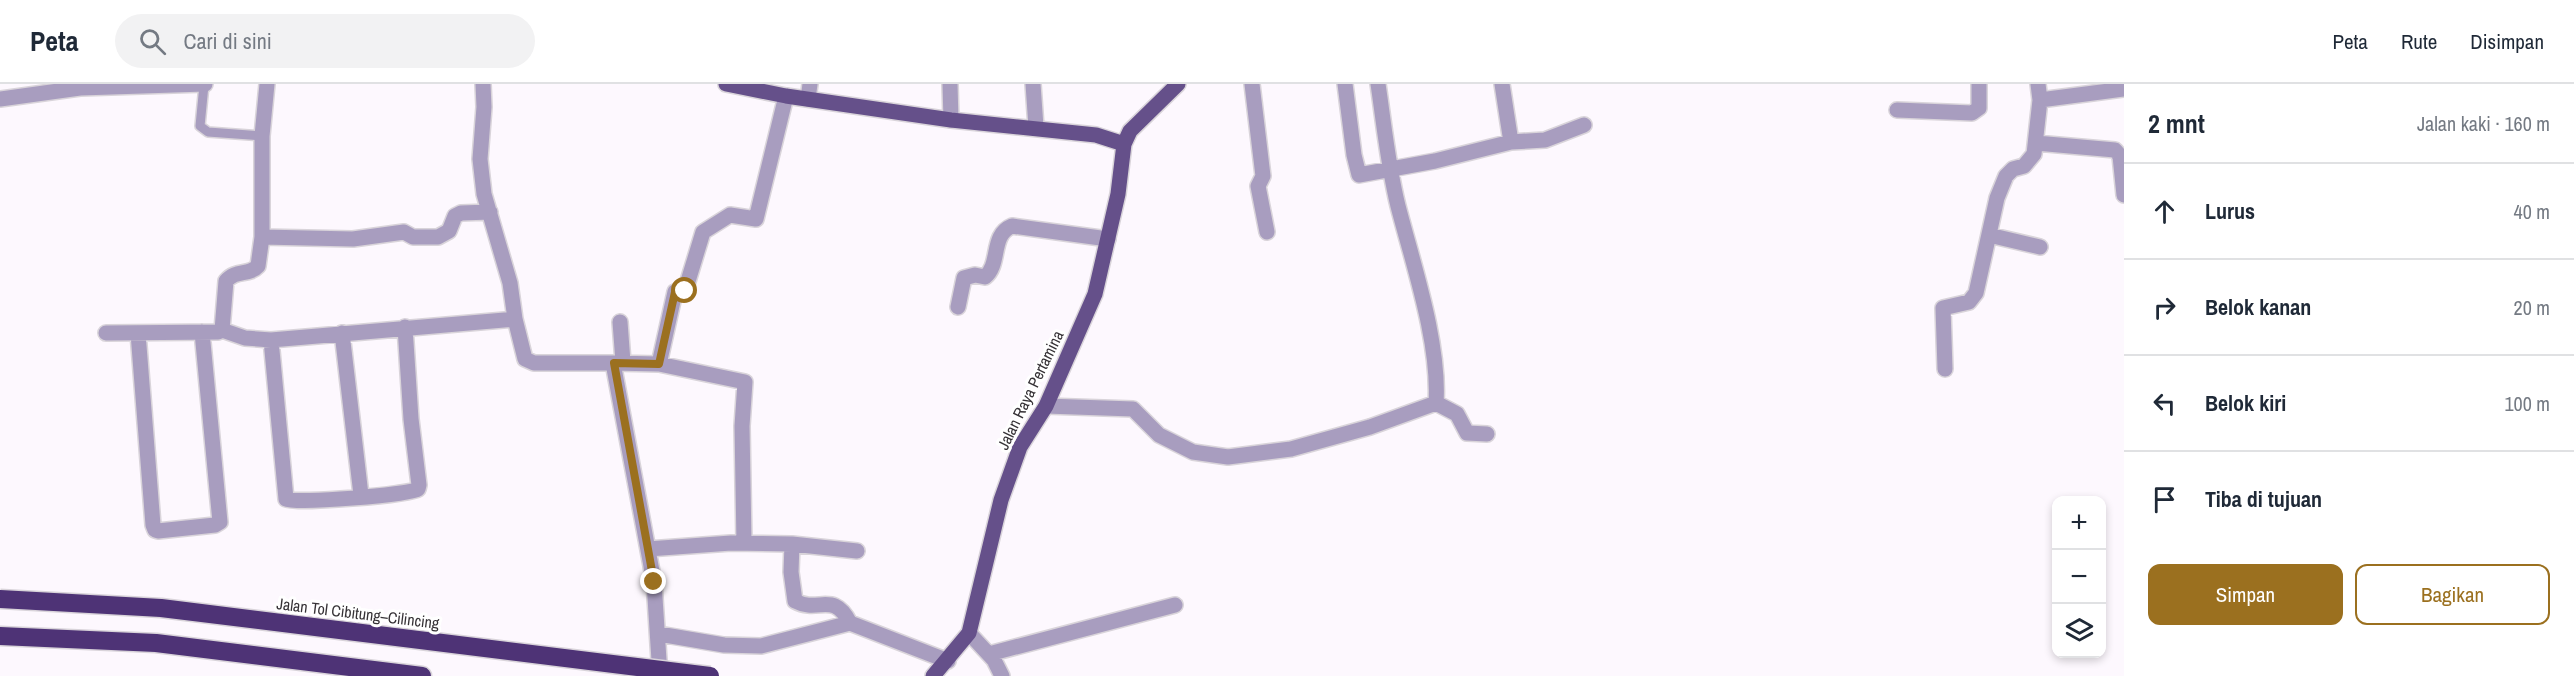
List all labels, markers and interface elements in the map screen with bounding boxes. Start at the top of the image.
search box [115,14,535,68]
text: Peta [30,22,79,60]
icon: search [136,25,169,58]
text: Cari di sini [184,26,272,56]
text: Peta [2332,27,2368,56]
text: Rute [2401,27,2437,56]
text: Disimpan [2470,27,2544,56]
text: 2 mnt [2148,106,2205,141]
text: Jalan kaki · 160 m [2417,110,2550,137]
icon: ahead [2148,195,2181,228]
text: Lurus [2205,196,2255,226]
text: 40 m [2514,198,2550,225]
route start [671,277,697,303]
icon: right [2148,291,2181,324]
text: Belok kanan [2205,292,2311,322]
text: 20 m [2514,294,2550,321]
street label: Jalan Raya Pertamina [992,326,1069,453]
icon: left [2148,387,2181,420]
text: Belok kiri [2205,388,2286,418]
text: 100 m [2504,390,2550,417]
icon: arrive [2148,483,2181,516]
text: Tiba di tujuan [2205,484,2322,514]
map controls [2052,496,2106,658]
button: + [2052,496,2106,550]
button: − [2052,550,2106,604]
button: Simpan [2148,564,2343,625]
button: Bagikan [2355,564,2550,625]
route end [640,568,666,594]
street label: Jalan Tol Cibitung–Cilincing [275,592,441,634]
button: layers [2052,604,2106,658]

